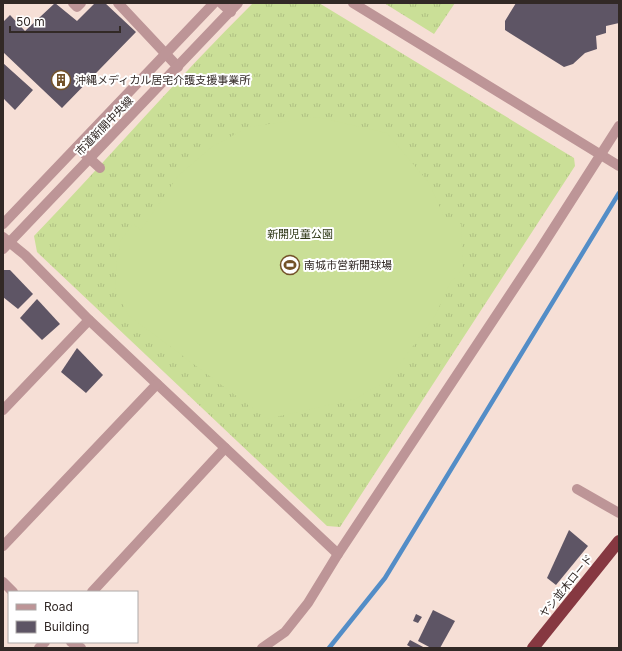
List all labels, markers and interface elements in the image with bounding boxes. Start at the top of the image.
scale bar [10,8,120,34]
text: 50 m [16,14,45,29]
building icon: 沖縄メディカル居宅介護支援事業所 [50,69,72,91]
place label: 沖縄メディカル居宅介護支援事業所 [75,73,251,87]
street label: 市道新開中央線 [72,93,136,159]
park label: 新開児童公園 [267,227,333,241]
sports icon: 南城市営新開球場 [279,254,301,276]
place label: 南城市営新開球場 [304,258,392,272]
street label: ヤシ並木ロード [536,552,596,620]
legend [8,591,138,643]
text: Road [44,599,73,614]
text: Building [44,619,89,634]

